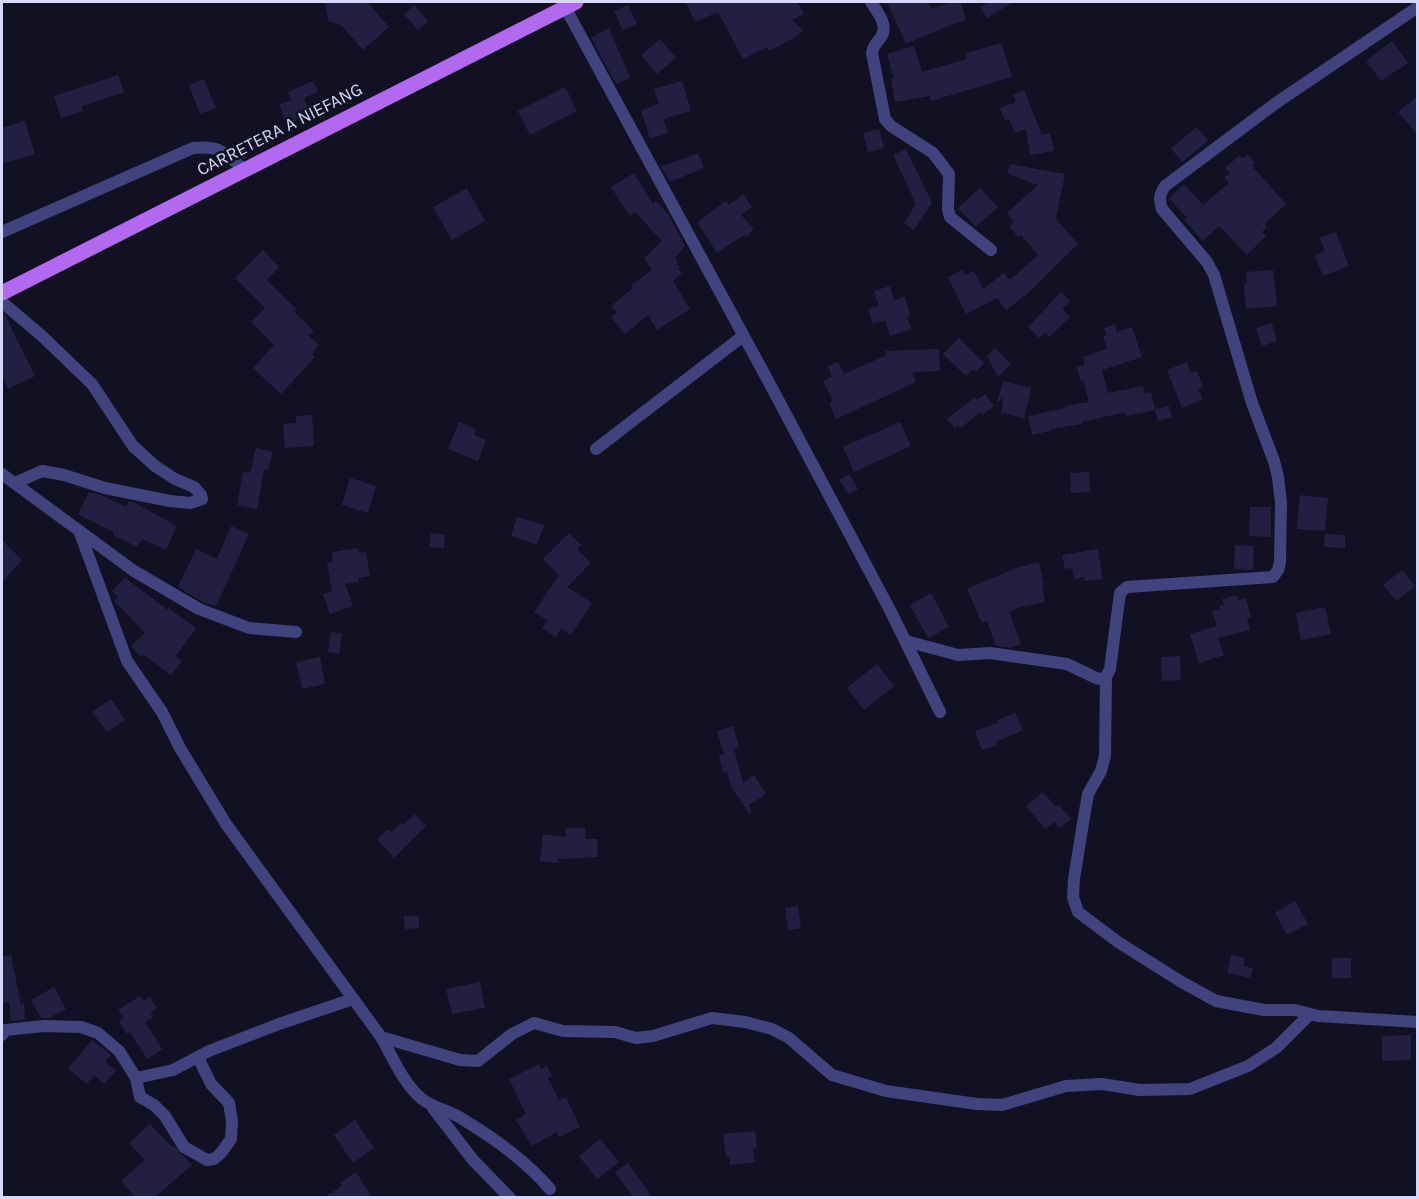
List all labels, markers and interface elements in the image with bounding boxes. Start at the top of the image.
street label: CARRETERA A NIEFANG [194,79,366,181]

